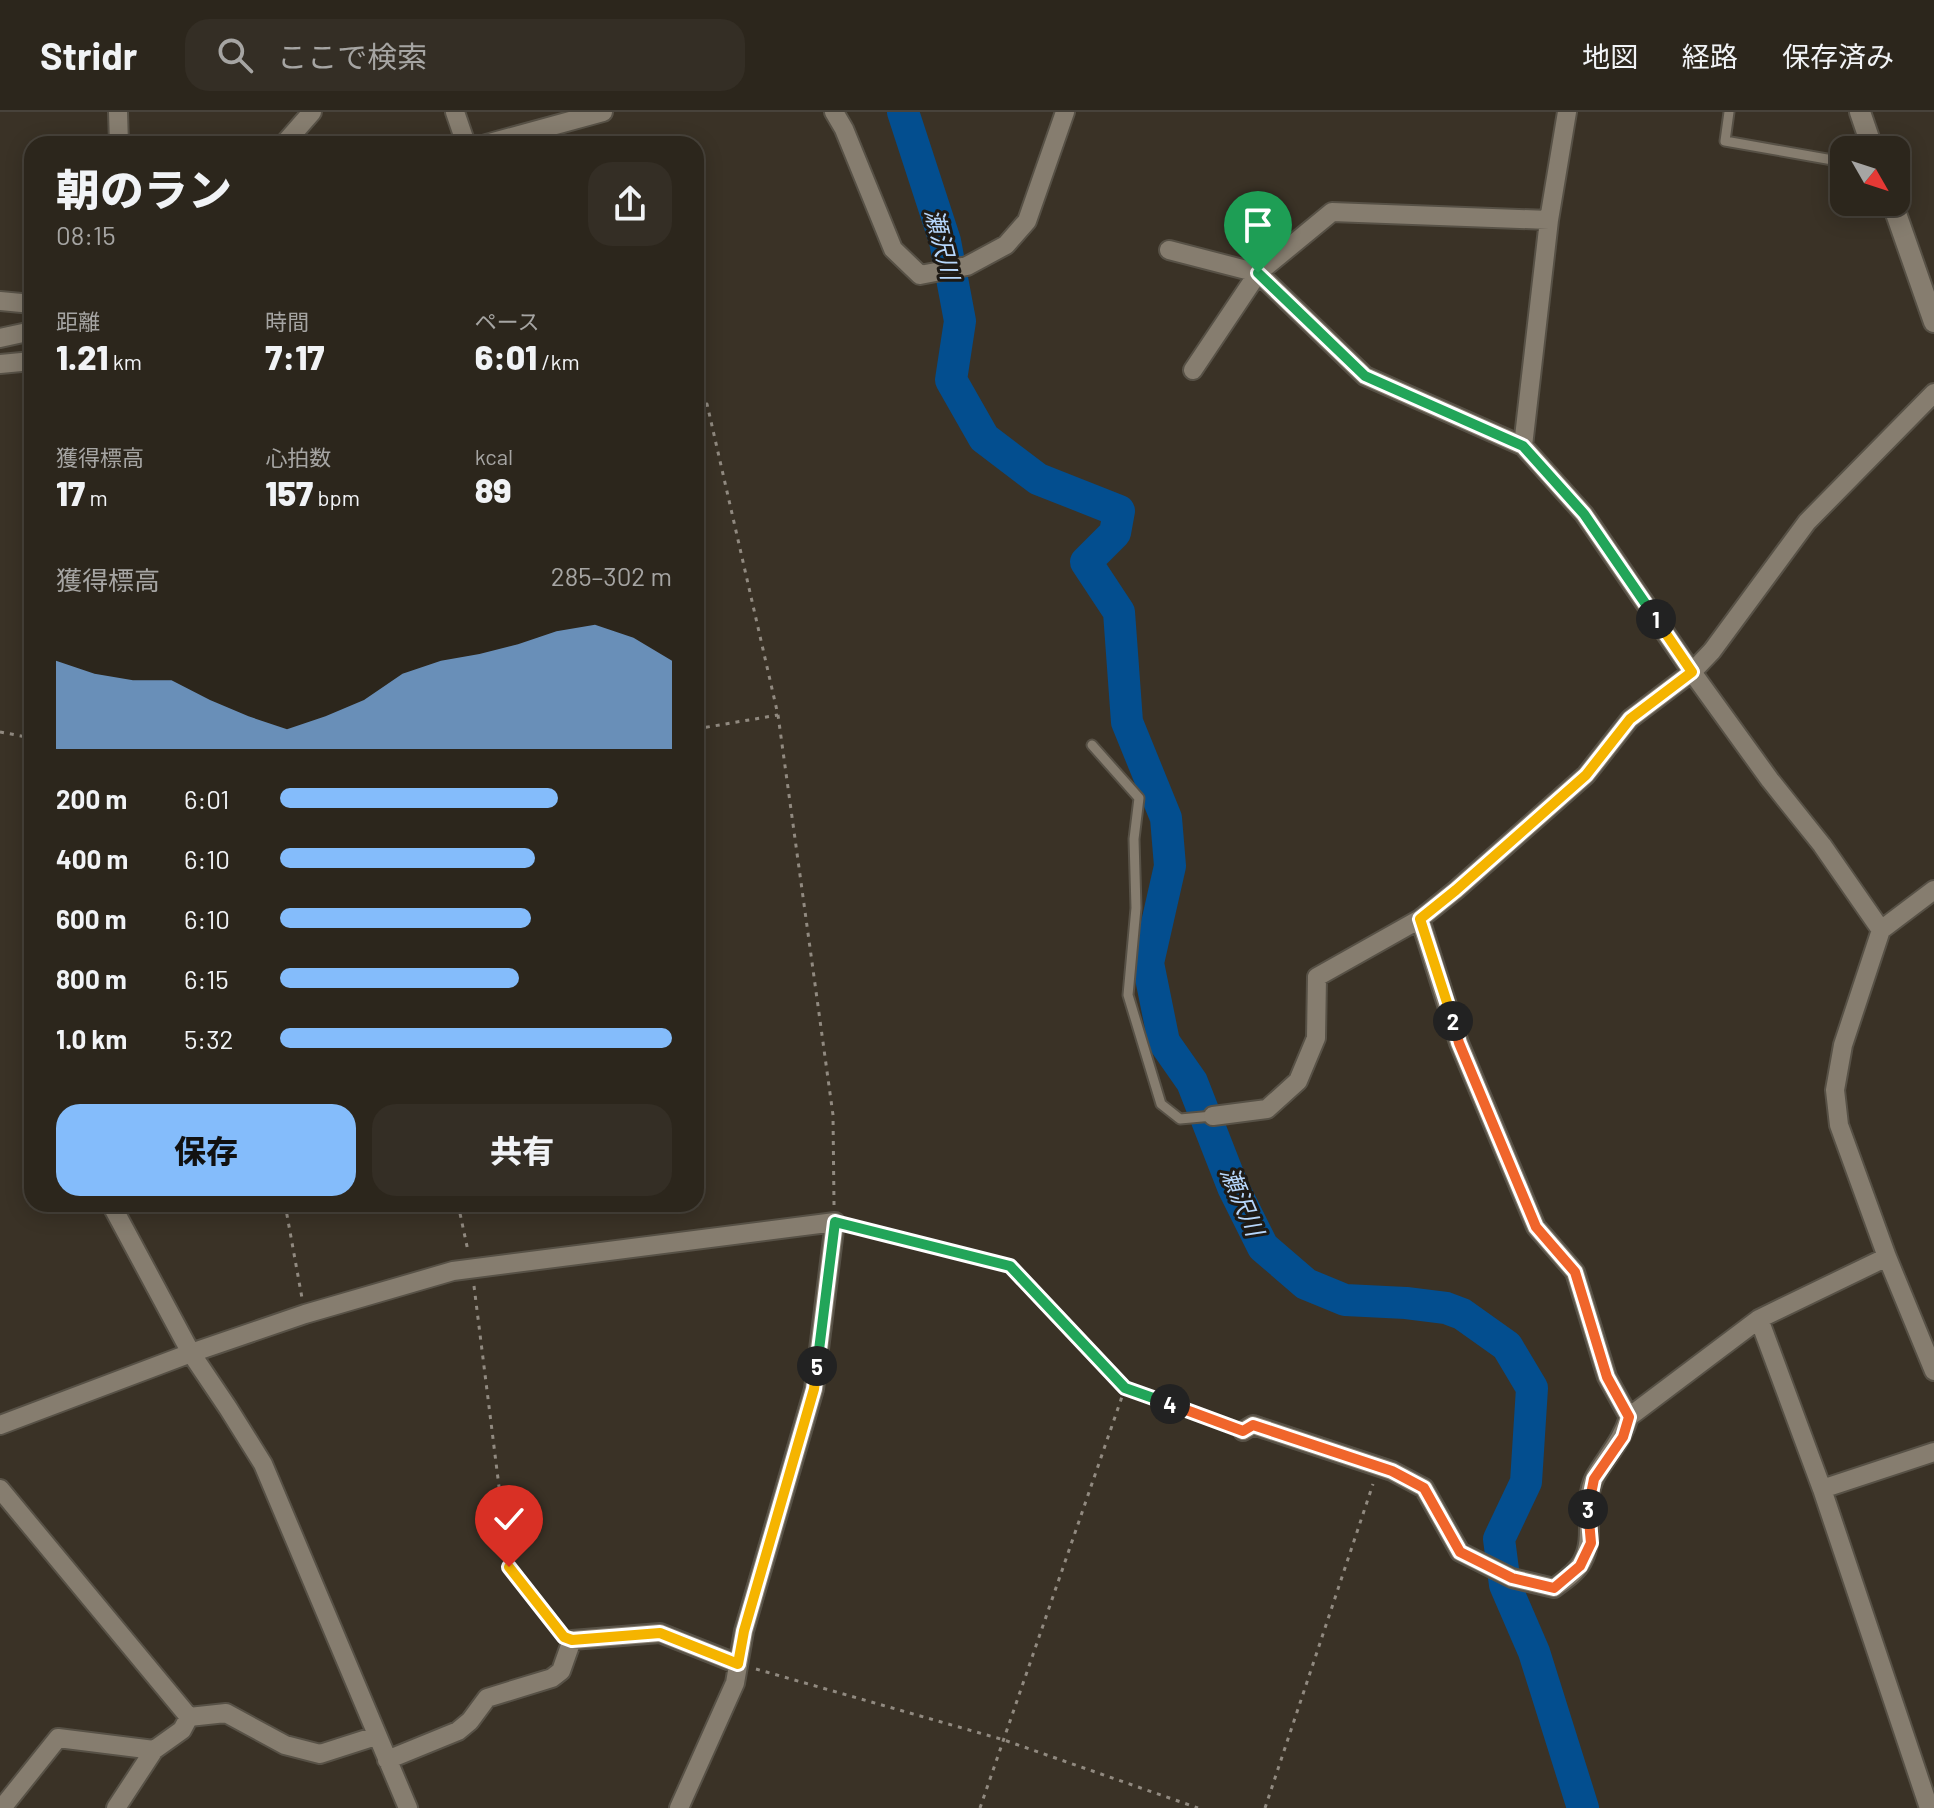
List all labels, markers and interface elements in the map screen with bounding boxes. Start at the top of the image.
search box [185,19,745,91]
text: Stridr [40,32,137,78]
icon: search [213,33,257,77]
text: ここで検索 [277,38,427,74]
text: 地図 [1582,39,1638,73]
text: 経路 [1682,39,1738,73]
text: 保存済み [1782,39,1894,73]
north arrow [1830,136,1910,216]
map controls [1830,136,1910,216]
text: 朝のラン [56,162,232,215]
button: share [588,162,672,246]
pin [1224,191,1292,273]
icon: arrive [1236,203,1280,247]
water label: 瀬沢川 [920,206,967,285]
text: 08:15 [56,219,116,250]
text: 距離 [56,308,100,334]
text: 時間 [265,308,309,334]
text: ペース [475,308,540,334]
text: 1.21 [56,336,108,377]
text: 7:17 [265,336,324,377]
text: 6:01 [475,336,537,377]
text: km [108,348,142,374]
text: /km [537,348,580,374]
text: kcal [475,443,513,469]
text: 獲得標高 [56,444,144,470]
text: 心拍数 [265,444,331,470]
text: 89 [475,469,511,510]
text: 17 [56,472,85,513]
text: 157 [265,472,313,513]
text: m [85,484,108,510]
text: bpm [313,484,360,510]
text: 285–302 m [551,560,672,591]
text: 獲得標高 [56,564,160,595]
pin: 1 [1636,599,1676,639]
text: 1 [1652,606,1660,632]
text: 200 m [56,783,127,814]
text: 6:01 [184,783,229,814]
text: 400 m [56,843,128,874]
text: 6:10 [184,843,230,874]
text: 600 m [56,903,127,934]
text: 6:10 [184,903,230,934]
text: 800 m [56,963,127,994]
text: 6:15 [184,963,229,994]
pin: 2 [1433,1001,1473,1041]
text: 2 [1447,1008,1459,1034]
text: 1.0 km [56,1023,127,1054]
text: 5:32 [184,1023,234,1054]
button: 保存 [56,1104,356,1196]
button: 共有 [372,1104,672,1196]
water label: 瀬沢川 [1216,1162,1272,1243]
pin: 5 [797,1346,837,1386]
text: 5 [811,1353,823,1379]
pin: 4 [1150,1384,1190,1424]
text: 4 [1163,1391,1177,1417]
pin [475,1485,543,1567]
pin: 3 [1568,1489,1608,1529]
text: 3 [1582,1496,1594,1522]
icon: check [487,1497,531,1541]

